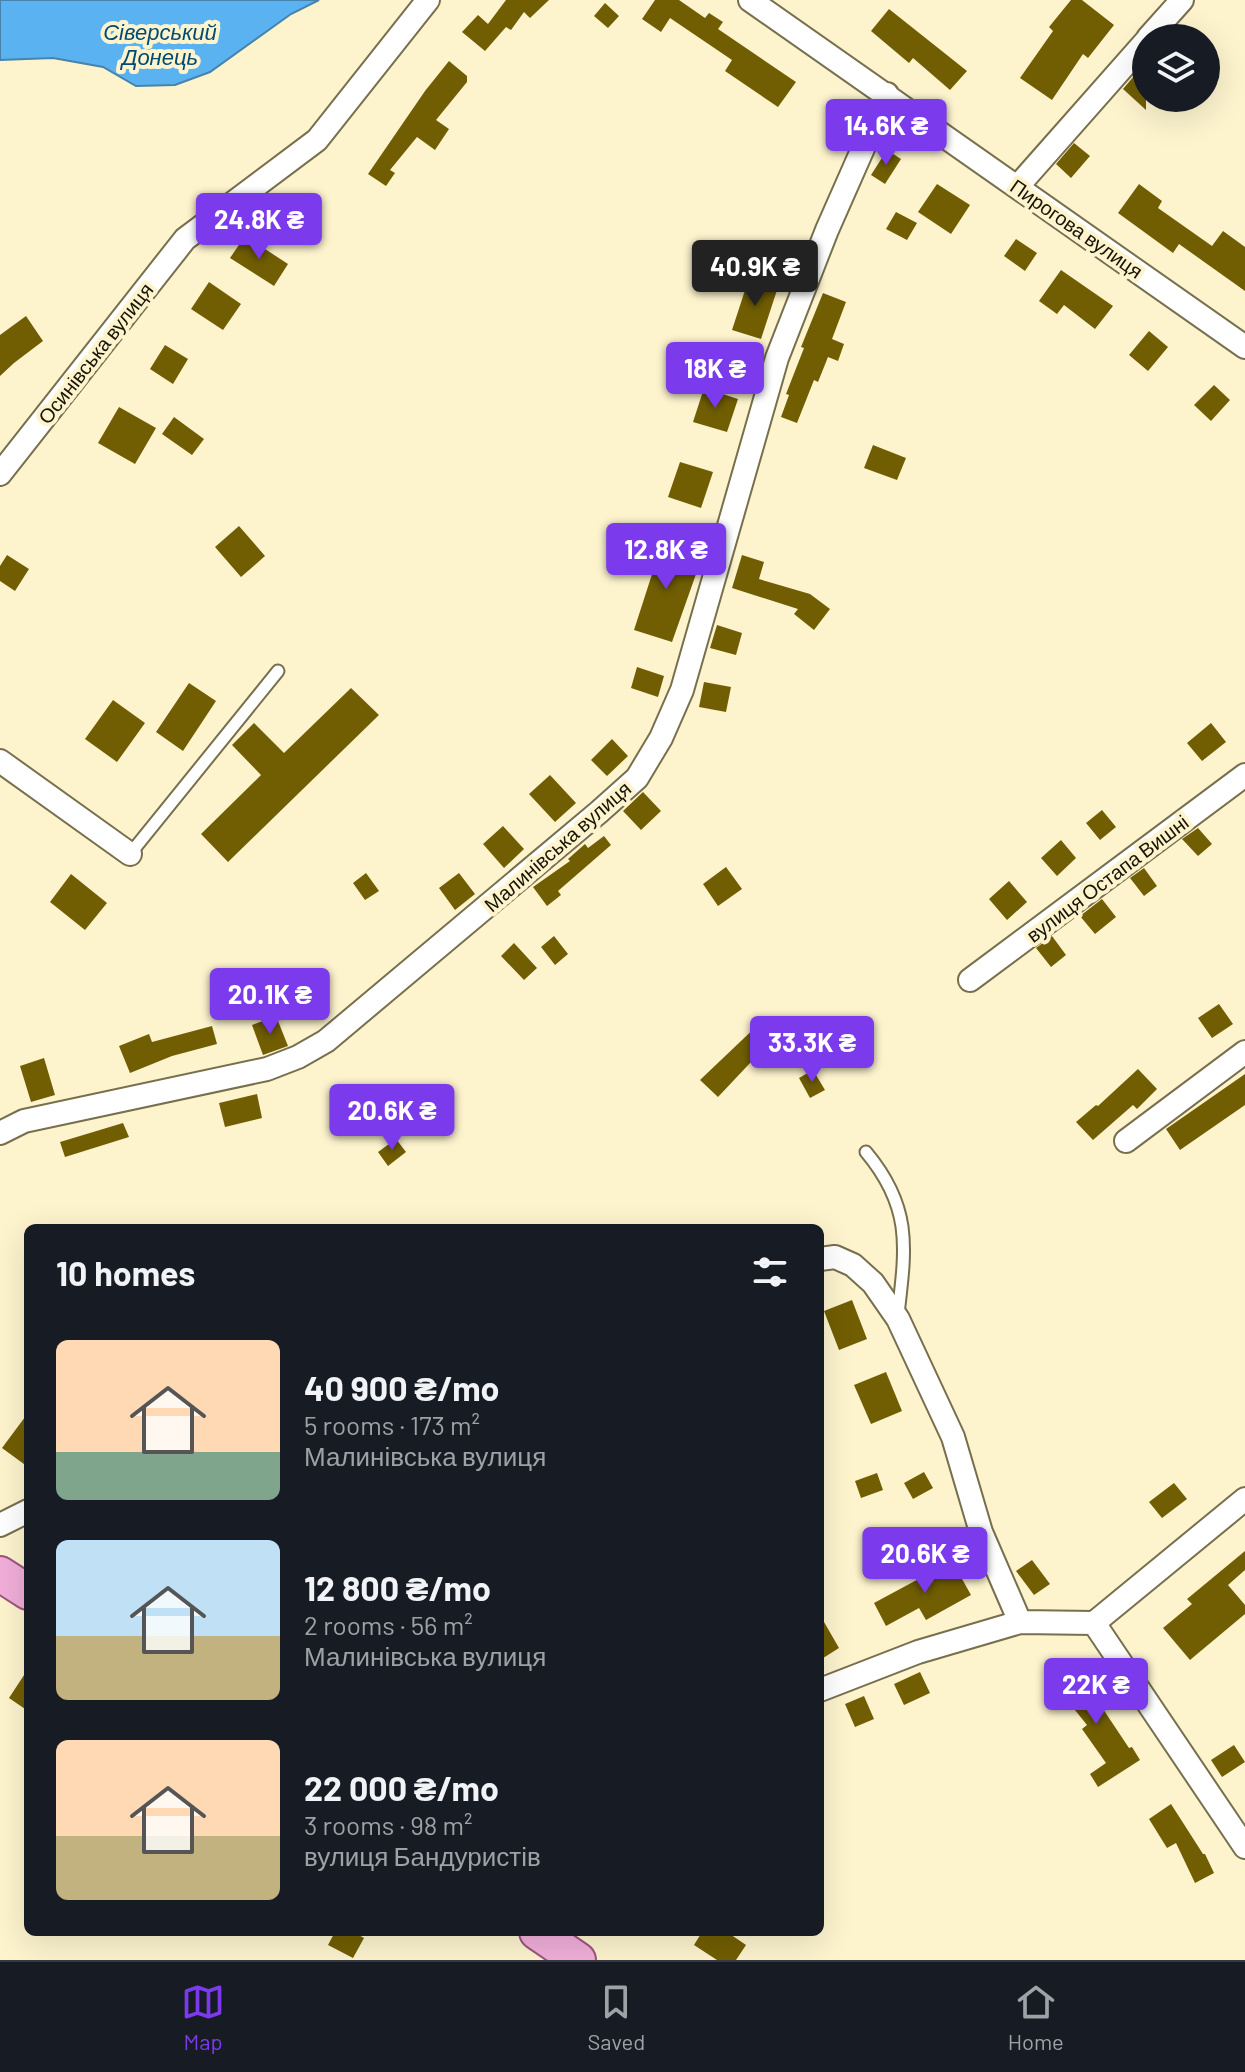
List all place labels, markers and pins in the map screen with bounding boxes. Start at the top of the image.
pin: 14.6K ₴ [812,99,960,167]
pin: 24.8K ₴ [185,193,333,261]
pin: 40.9K ₴ [681,240,829,308]
pin: 18K ₴ [659,342,771,410]
pin: 12.8K ₴ [592,523,740,591]
pin: 20.1K ₴ [196,968,344,1036]
pin: 33.3K ₴ [738,1016,886,1084]
pin: 20.6K ₴ [318,1084,466,1152]
pin: 20.6K ₴ [851,1527,999,1595]
pin: 22K ₴ [1040,1658,1152,1726]

